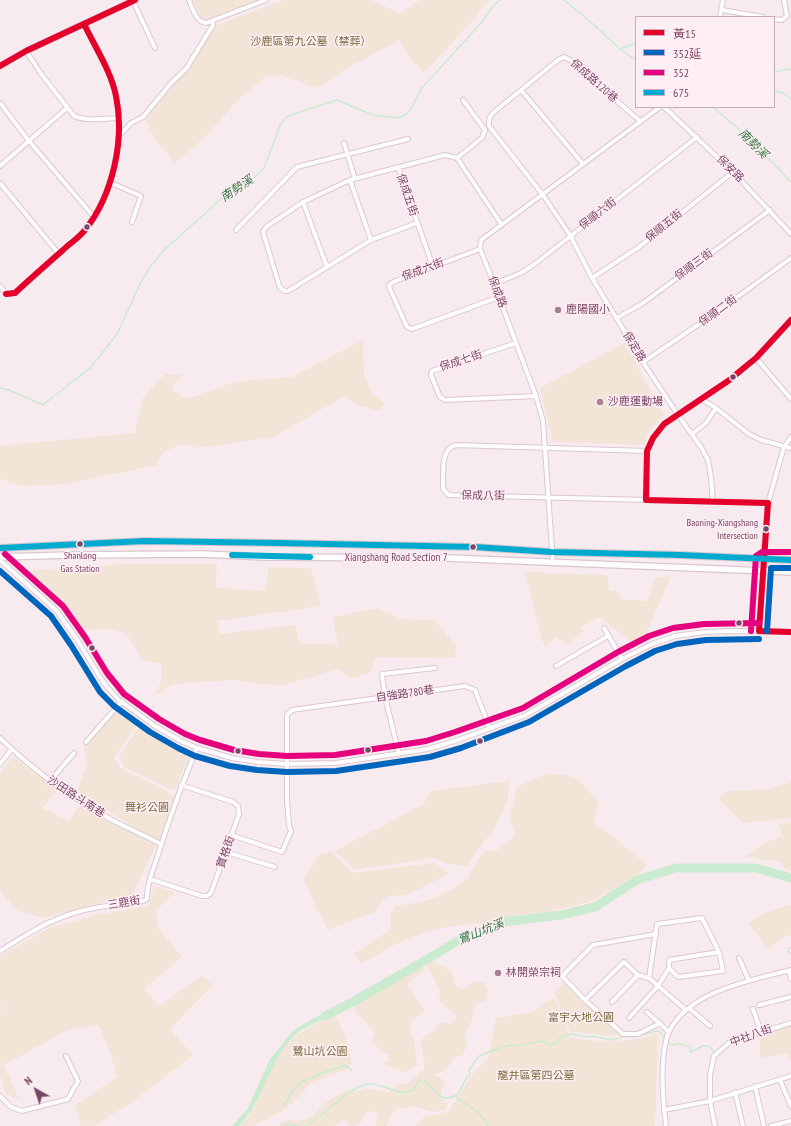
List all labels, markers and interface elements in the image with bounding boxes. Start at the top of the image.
legend [635,16,775,108]
text: 黃15 [673,26,696,41]
park label: 沙鹿區第九公墓（禁葬） [251,35,371,49]
text: 352延 [673,46,701,61]
street label: 保成路120巷 [567,57,621,105]
text: 352 [673,65,689,80]
text: 675 [673,85,689,100]
water label: 南勢溪 [735,126,771,162]
street label: 保安路 [714,153,746,185]
street label: 保成五街 [394,172,420,218]
water label: 南勢溪 [218,173,256,205]
street label: 保順六街 [577,195,619,233]
street label: 保順五街 [643,207,685,245]
unlabelled marker [82,222,92,232]
street label: 保順三街 [672,247,716,283]
street label: 保成六街 [400,256,446,284]
street label: 保成路 [485,274,509,310]
street label: 保順二街 [696,293,740,329]
place label: 鹿陽國小 [566,303,610,317]
marker: 鹿陽國小 [553,305,563,315]
street label: 保定路 [620,329,648,365]
street label: 保成七街 [438,348,484,374]
unlabelled marker [728,372,738,382]
place label: 沙鹿運動場 [608,395,663,409]
marker: 沙鹿運動場 [595,397,605,407]
street label: 保成八街 [461,489,505,503]
place label: Baoning-Xiangshang Intersection [687,517,758,540]
marker: Baoning-Xiangshang Intersection [761,524,771,534]
marker: Shanlong Gas Station [75,539,85,549]
unlabelled marker [468,542,478,552]
place label: Shanlong Gas Station [60,550,100,574]
street label: Xiangshang Road Section 7 [344,551,448,565]
unlabelled marker [734,618,744,628]
unlabelled marker [87,643,97,653]
street label: 自強路780巷 [375,683,435,705]
unlabelled marker [475,736,485,746]
unlabelled marker [363,745,373,755]
unlabelled marker [233,746,243,756]
street label: 沙田路斗南巷 [45,773,107,821]
park label: 舞衫公園 [125,801,169,815]
street label: 寶格街 [214,834,238,870]
street label: 三鹿街 [107,894,141,912]
water label: 鷺山坑溪 [456,916,506,948]
place label: 林開榮宗祠 [506,966,561,980]
marker: 林開榮宗祠 [493,968,503,978]
park label: 富宇大地公園 [548,1011,614,1025]
street label: 中社八街 [728,1022,774,1050]
park label: 鷺山坑公園 [293,1045,347,1059]
park label: 龍井區第四公墓 [498,1069,574,1083]
north arrow [16,1070,56,1110]
text: N [22,1074,35,1088]

